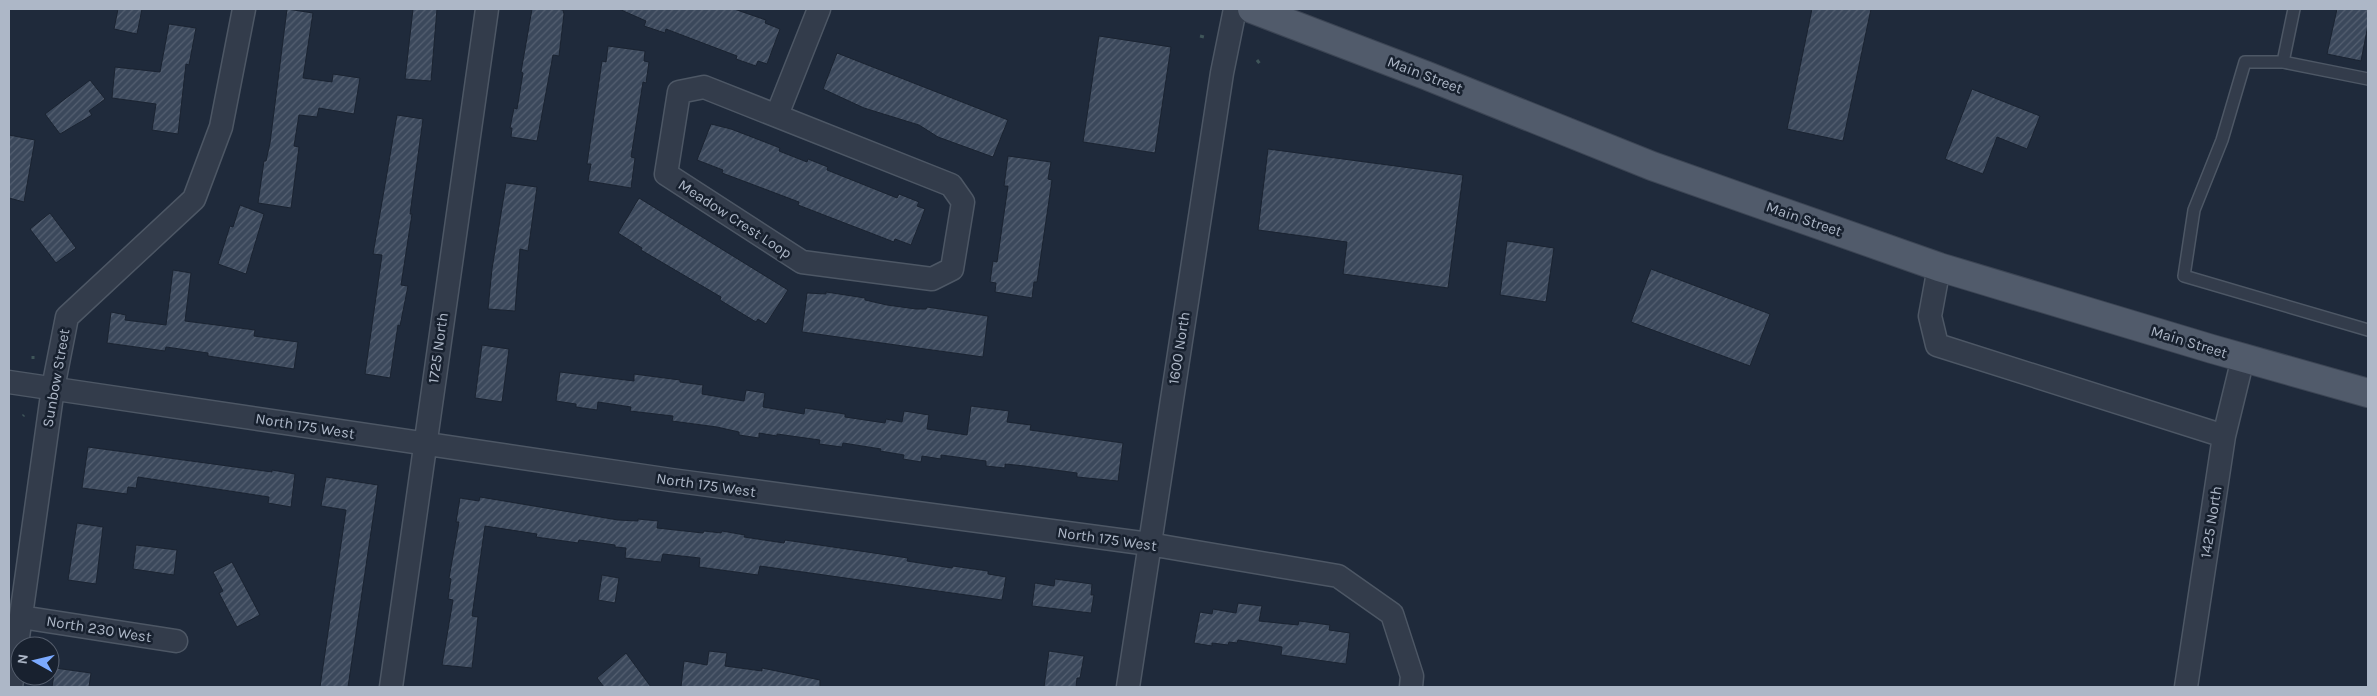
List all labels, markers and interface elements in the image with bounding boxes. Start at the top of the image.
street label: Main Street [1385,52,1466,98]
street label: Meadow Crest Loop [675,176,795,262]
street label: Main Street [1764,198,1845,241]
street label: 1600 North [1164,310,1194,386]
street label: 1725 North [424,311,452,385]
street label: Main Street [2148,322,2230,362]
street label: Sunbow Street [38,327,74,429]
street label: North 175 West [254,409,356,443]
street label: North 175 West [655,469,757,501]
street label: 1425 North [2196,485,2226,559]
street label: North 175 West [1056,523,1158,555]
street label: North 230 West [45,612,153,646]
north arrow [10,636,60,686]
text: N [14,653,32,665]

